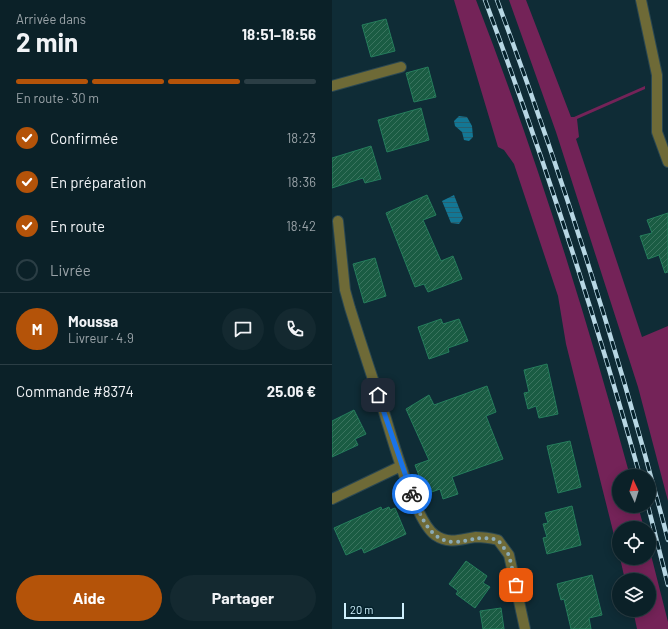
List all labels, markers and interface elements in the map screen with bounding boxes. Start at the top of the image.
text: Arrivée dans [16,11,86,27]
text: 18:51–18:56 [242,25,316,43]
text: 2 min [16,26,78,57]
text: En route · 30 m [16,90,99,106]
icon: check [16,127,38,149]
text: Confirmée [50,129,118,147]
text: 18:23 [287,130,316,146]
icon: check [16,171,38,193]
text: En préparation [50,173,146,191]
text: 18:36 [287,174,316,190]
icon: check [16,215,38,237]
text: En route [50,217,105,235]
text: 18:42 [286,218,316,234]
text: Livrée [50,261,91,279]
button: chat [222,308,264,350]
button: phone [274,308,316,350]
text: Moussa [68,312,118,330]
text: M [32,320,42,338]
text: Livreur · 4.9 [68,330,134,346]
pin [361,378,395,412]
text: Commande #8374 [16,382,134,400]
text: 25.06 € [267,382,316,400]
icon: home [367,384,389,406]
north arrow [612,469,656,513]
map controls [612,469,656,617]
courier [392,474,432,514]
icon: bike [401,483,423,505]
button: locate [612,521,656,565]
pin [499,568,533,602]
button: layers [612,573,656,617]
icon: bag [505,574,527,596]
button: Aide [16,575,162,621]
button: Partager [170,575,316,621]
scale bar [344,601,404,620]
text: 20 m [350,603,373,616]

